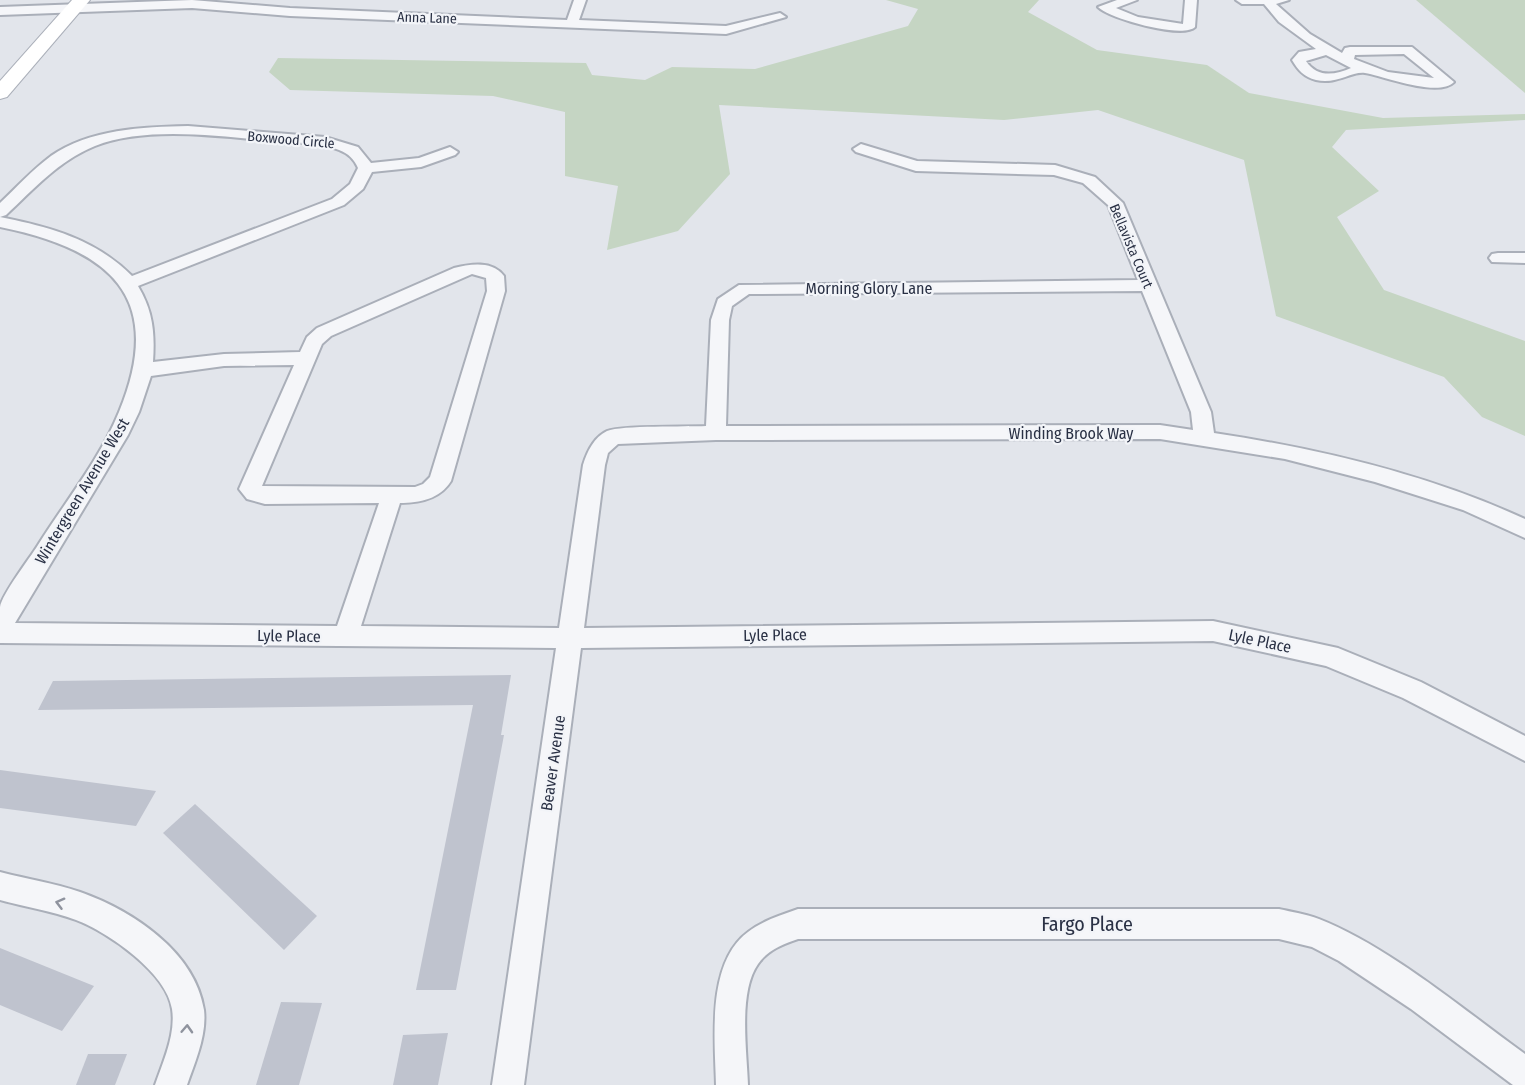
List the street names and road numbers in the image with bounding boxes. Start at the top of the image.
street label: Anna Lane [397,8,457,28]
street label: Boxwood Circle [247,128,335,152]
street label: Bellavista Court [1106,201,1157,291]
street label: Morning Glory Lane [806,279,933,298]
street label: Wintergreen Avenue West [31,414,134,567]
street label: Winding Brook Way [1009,424,1134,443]
street label: Lyle Place [743,625,807,645]
street label: Lyle Place [1227,625,1293,657]
street label: Lyle Place [257,626,321,646]
street label: Beaver Avenue [537,714,569,812]
street label: Fargo Place [1041,912,1133,936]

